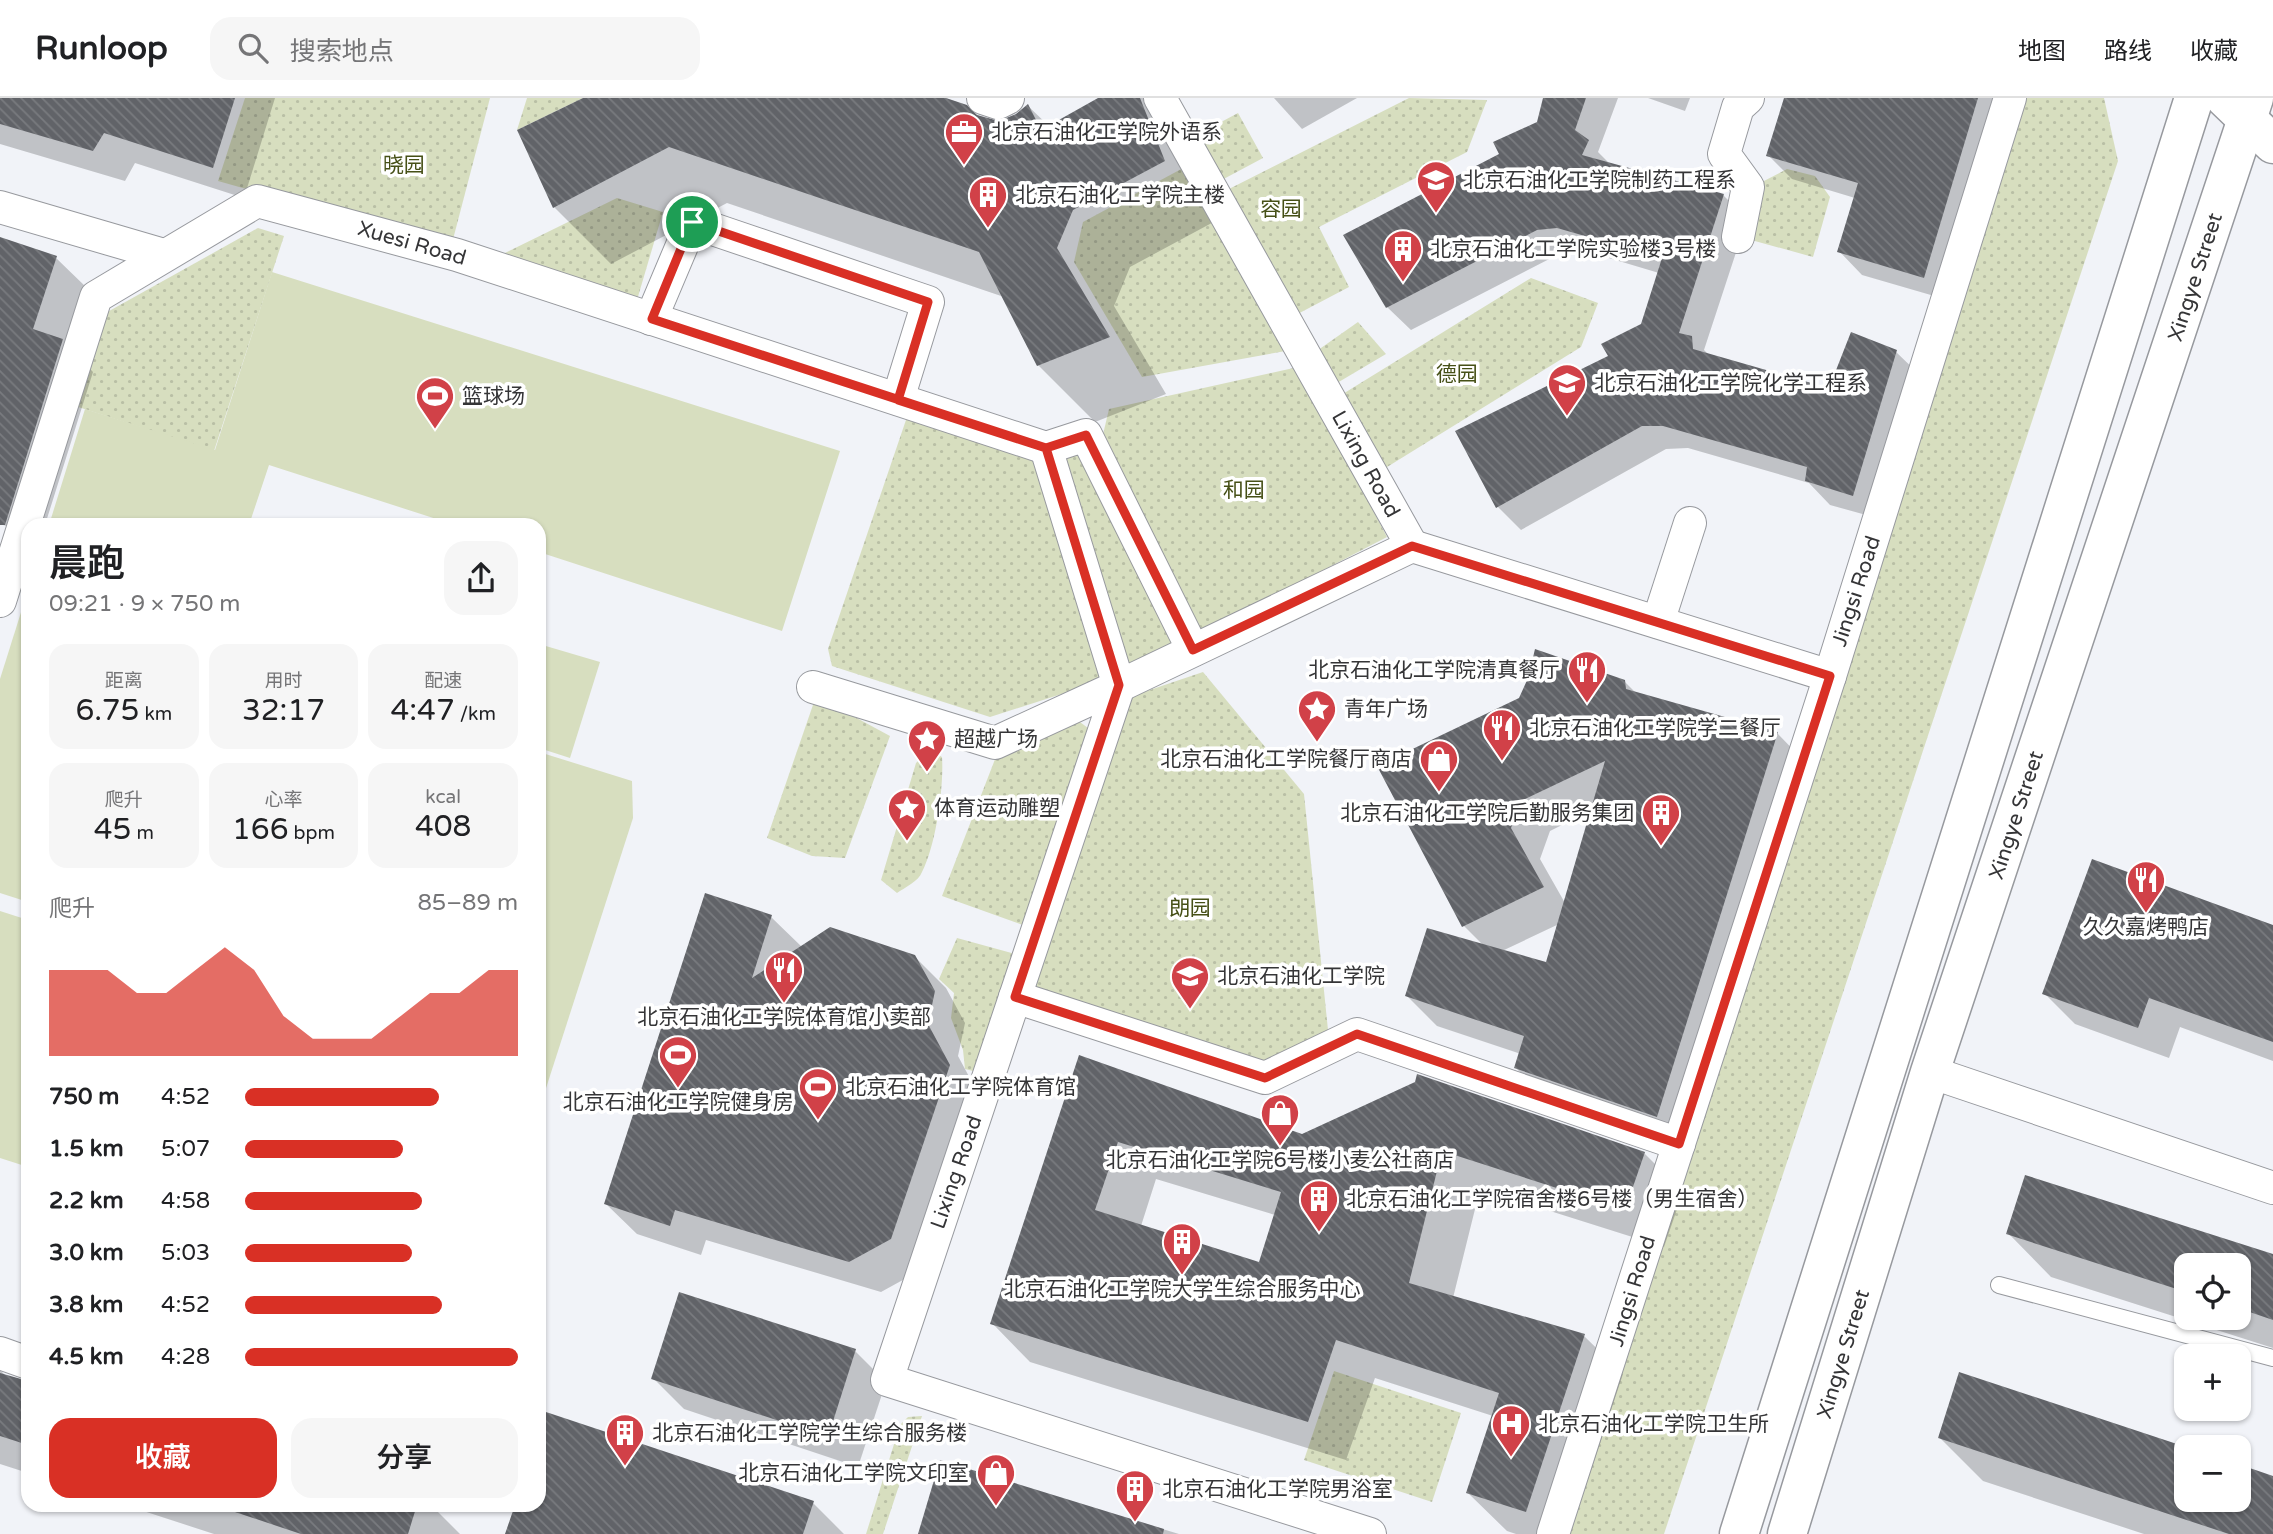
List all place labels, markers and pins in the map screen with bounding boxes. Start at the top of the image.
office icon: 北京石油化工学院外语系 [943,111,985,166]
place label: 北京石油化工学院外语系 [991,120,1222,145]
school or university icon: 北京石油化工学院制药工程系 [1415,159,1457,214]
place label: 北京石油化工学院制药工程系 [1463,168,1736,193]
building icon: 北京石油化工学院主楼 [967,174,1009,229]
place label: 北京石油化工学院主楼 [1015,183,1225,208]
pin [662,192,722,252]
building icon: 北京石油化工学院实验楼3号楼 [1382,228,1424,283]
place label: 北京石油化工学院实验楼3号楼 [1430,237,1716,262]
school or university icon: 北京石油化工学院化学工程系 [1546,362,1588,417]
place label: 北京石油化工学院化学工程系 [1594,371,1867,396]
sports icon: 篮球场 [414,375,456,430]
place label: 篮球场 [462,384,525,409]
restaurant icon: 北京石油化工学院清真餐厅 [1566,649,1608,704]
place label: 北京石油化工学院清真餐厅 [1308,658,1560,683]
place icon: 青年广场 [1296,688,1338,743]
place label: 青年广场 [1344,697,1428,722]
restaurant icon: 北京石油化工学院学二餐厅 [1481,707,1523,762]
place label: 北京石油化工学院学二餐厅 [1529,716,1781,741]
place icon: 超越广场 [906,718,948,773]
place label: 超越广场 [954,727,1038,752]
shop icon: 北京石油化工学院餐厅商店 [1418,738,1460,793]
place label: 北京石油化工学院餐厅商店 [1160,747,1412,772]
place icon: 体育运动雕塑 [886,787,928,842]
building icon: 北京石油化工学院后勤服务集团 [1640,792,1682,847]
place label: 体育运动雕塑 [934,796,1060,821]
place label: 北京石油化工学院后勤服务集团 [1340,801,1634,826]
restaurant icon: 久久嘉烤鸭店 [2125,859,2167,914]
place label: 久久嘉烤鸭店 [2083,915,2209,940]
restaurant icon: 北京石油化工学院体育馆小卖部 [763,949,805,1004]
school or university icon: 北京石油化工学院 [1169,955,1211,1010]
place label: 北京石油化工学院 [1217,964,1385,989]
place label: 北京石油化工学院体育馆小卖部 [637,1005,931,1030]
sports icon: 北京石油化工学院健身房 [657,1034,699,1089]
sports icon: 北京石油化工学院体育馆 [797,1066,839,1121]
place label: 北京石油化工学院体育馆 [845,1075,1076,1100]
place label: 北京石油化工学院健身房 [563,1090,794,1115]
shop icon: 北京石油化工学院6号楼小麦公社商店 [1259,1092,1301,1147]
place label: 北京石油化工学院6号楼小麦公社商店 [1105,1148,1455,1173]
building icon: 北京石油化工学院宿舍楼6号楼（男生宿舍） [1298,1178,1340,1233]
place label: 北京石油化工学院宿舍楼6号楼（男生宿舍） [1346,1187,1758,1212]
building icon: 北京石油化工学院大学生综合服务中心 [1161,1221,1203,1276]
place label: 北京石油化工学院大学生综合服务中心 [1004,1277,1361,1302]
hospital icon: 北京石油化工学院卫生所 [1490,1403,1532,1458]
building icon: 北京石油化工学院学生综合服务楼 [604,1412,646,1467]
place label: 北京石油化工学院卫生所 [1538,1412,1769,1437]
place label: 北京石油化工学院学生综合服务楼 [652,1421,967,1446]
shop icon: 北京石油化工学院文印室 [975,1452,1017,1507]
place label: 北京石油化工学院文印室 [738,1461,969,1486]
building icon: 北京石油化工学院男浴室 [1114,1468,1156,1523]
place label: 北京石油化工学院男浴室 [1162,1477,1393,1502]

